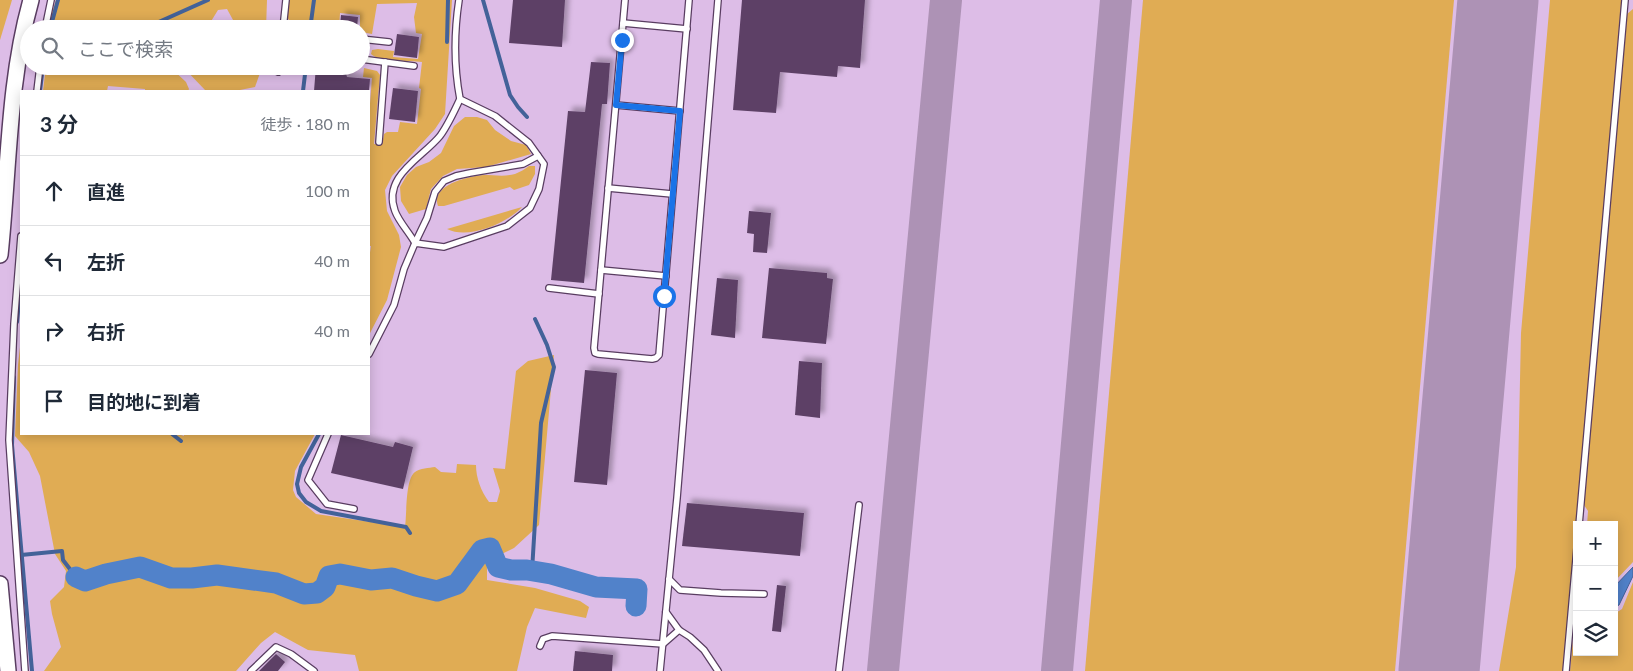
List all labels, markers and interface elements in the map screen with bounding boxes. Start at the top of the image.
search box [20,20,370,75]
route end [611,29,634,52]
icon: search [38,34,66,62]
text: ここで検索 [78,37,173,60]
text: 3 分 [40,111,78,136]
text: 徒歩 · 180 m [261,114,350,133]
icon: ahead [40,177,68,205]
text: 直進 [87,180,125,203]
text: 100 m [305,181,350,200]
icon: left [40,247,68,275]
text: 左折 [87,250,125,273]
text: 40 m [314,251,350,270]
route start [653,285,676,308]
icon: right [40,317,68,345]
text: 右折 [87,320,125,343]
text: 40 m [314,321,350,340]
icon: arrive [40,387,68,415]
text: 目的地に到着 [87,390,201,413]
map controls [1573,521,1618,656]
button: + [1573,521,1618,566]
button: − [1573,566,1618,611]
button: layers [1573,611,1618,656]

